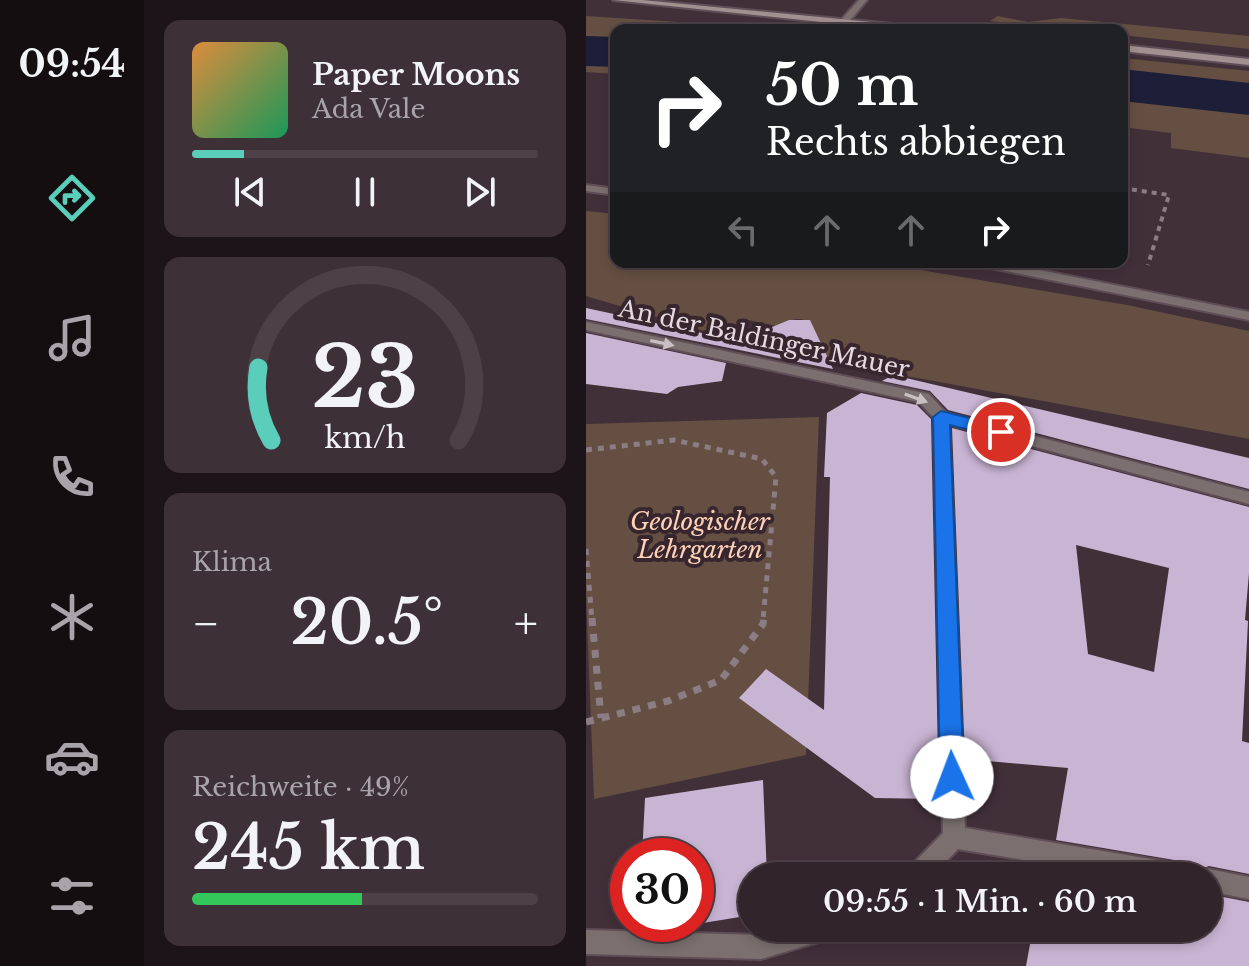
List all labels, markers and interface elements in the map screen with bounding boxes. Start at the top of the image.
text: 09:54 [19,42,126,87]
text: 50 m [766,51,918,120]
text: Paper Moons [312,56,520,93]
icon: right [634,56,738,160]
text: Ada Vale [312,93,425,125]
text: Rechts abbiegen [766,120,1066,165]
icon: directions [44,170,100,226]
icon: previous [228,170,272,214]
icon: pause [343,170,387,214]
icon: next [458,170,502,214]
icon: left [721,208,765,252]
icon: ahead [805,208,849,252]
icon: ahead [889,208,933,252]
icon: right [973,208,1017,252]
street label: An der Baldinger Mauer [615,293,913,384]
icon: music [44,310,100,366]
text: 23 [311,325,419,428]
one-way arrow [650,337,675,350]
one-way arrow [904,393,928,405]
pin [967,398,1035,466]
icon: arrive [979,410,1023,454]
text: km/h [324,420,406,456]
icon: phone [44,449,100,505]
park label: Geologischer Lehrgarten [630,507,771,564]
text: Klima [192,546,272,578]
text: 20.5° [290,586,443,660]
icon: climate [44,589,100,645]
text: − [192,596,220,651]
text: + [514,596,538,651]
icon: car [44,729,100,785]
position arrow [910,735,994,819]
text: Reichweite · 49% [192,771,409,803]
text: 245 km [192,811,425,885]
speed limit sign: 30 [610,838,714,942]
icon: filters [44,868,100,924]
text: 09:55 · 1 Min. · 60 m [823,883,1137,920]

